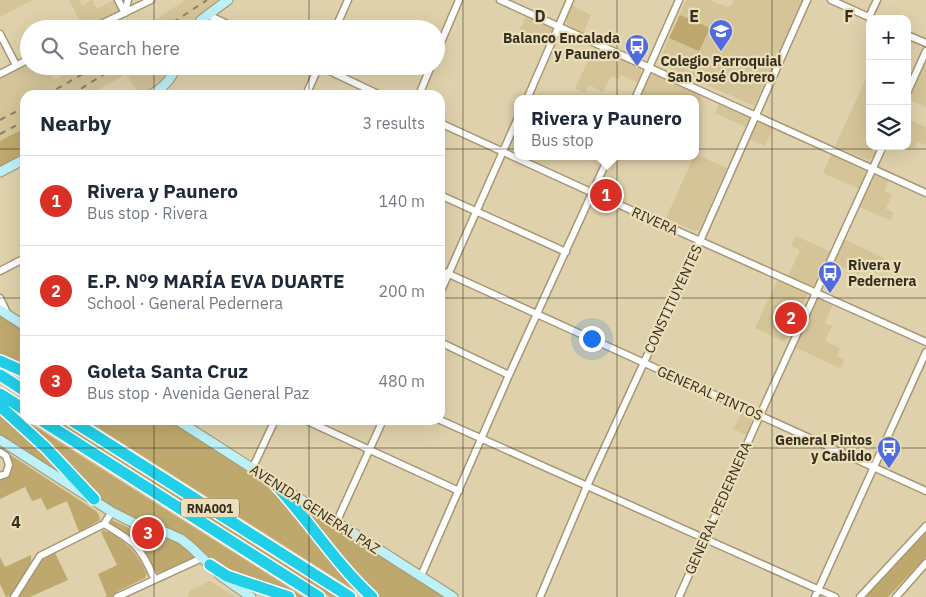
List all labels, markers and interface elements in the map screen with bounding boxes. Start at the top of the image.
text: D [534,6,546,26]
text: E [689,6,699,26]
text: F [844,6,854,26]
map controls [866,15,911,150]
button: + [866,15,911,60]
school or university icon: Colegio Parroquial San José Obrero [708,18,734,52]
search box [20,20,445,75]
place label: Balanco Encalada y Paunero [503,29,620,63]
bus stop icon: Balanco Encalada y Paunero [624,33,650,67]
icon: search [38,34,66,62]
text: Search here [78,36,180,60]
place label: Colegio Parroquial San José Obrero [660,52,782,86]
button: − [866,60,911,105]
popup [514,95,699,160]
button: layers [866,105,911,150]
text: Rivera y Paunero [531,106,682,130]
text: Nearby [40,109,111,137]
text: 3 results [362,113,425,133]
text: Bus stop [531,130,594,150]
pin: 1 [590,176,622,214]
text: Rivera y Paunero [87,179,238,203]
text: 1 [51,191,61,211]
text: 140 m [378,191,425,211]
text: Bus stop · Rivera [87,203,207,223]
street label: RIVERA [629,203,681,239]
street label: CONSTITUYENTES [640,242,706,356]
place label: Rivera y Pedernera [848,256,916,290]
bus stop icon: Rivera y Pedernera [817,260,843,294]
text: E.P. Nº9 MARÍA EVA DUARTE [87,269,345,293]
text: 2 [51,281,61,301]
text: 200 m [378,281,425,301]
text: School · General Pedernera [87,293,283,313]
pin: 2 [775,299,807,337]
your location [579,326,605,352]
text: Goleta Santa Cruz [87,359,248,383]
street label: GENERAL PINTOS [654,362,766,424]
text: 3 [51,371,61,391]
text: 480 m [378,371,425,391]
text: Bus stop · Avenida General Paz [87,383,309,403]
place label: General Pintos y Cabildo [775,431,872,465]
bus stop icon: General Pintos y Cabildo [876,435,902,469]
street label: GENERAL PEDERNERA [681,439,755,577]
street label: AVENIDA GENERAL PAZ [247,460,383,558]
road number: RNA001 [181,498,239,518]
text: 4 [11,512,21,532]
pin: 3 [132,514,164,552]

